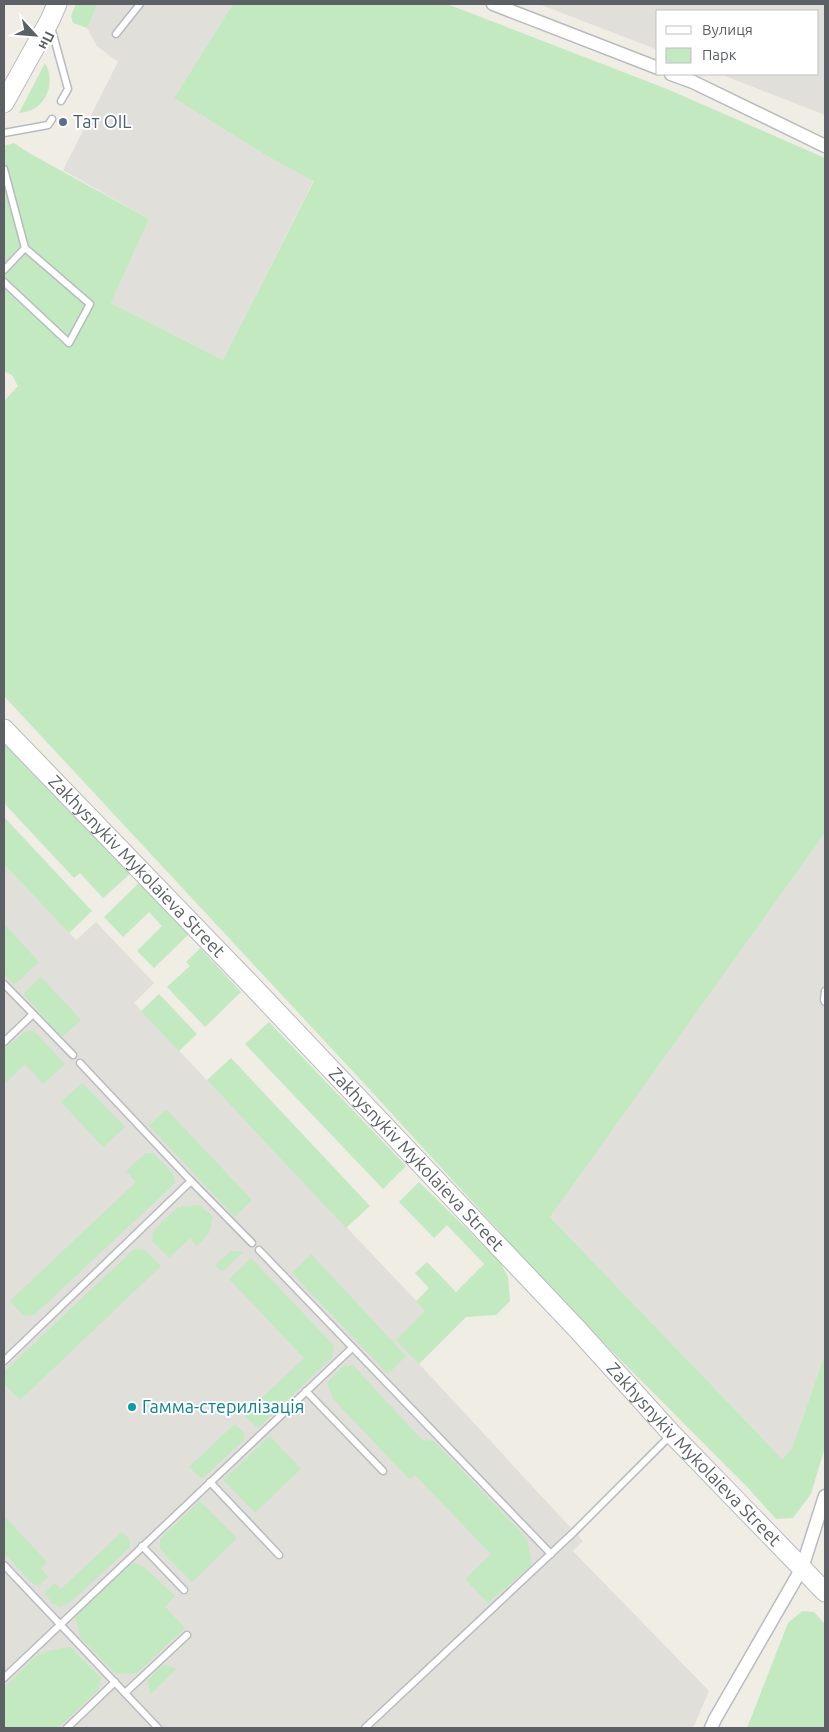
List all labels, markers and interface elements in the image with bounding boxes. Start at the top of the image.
north arrow [10,10,60,60]
legend [656,10,819,75]
text: Вулиця [702,21,753,38]
text: Пн [35,29,58,52]
text: Парк [702,46,737,63]
place label: Тат OIL [73,111,131,131]
marker: Тат OIL [57,116,69,128]
street label: Zakhysnykiv Mykolaieva Street [45,771,230,961]
street label: Zakhysnykiv Mykolaieva Street [326,1063,508,1254]
street label: Zakhysnykiv Mykolaieva Street [603,1358,786,1550]
place label: Гамма-стерилізація [142,1396,304,1416]
marker: Гамма-стерилізація [126,1401,138,1413]

